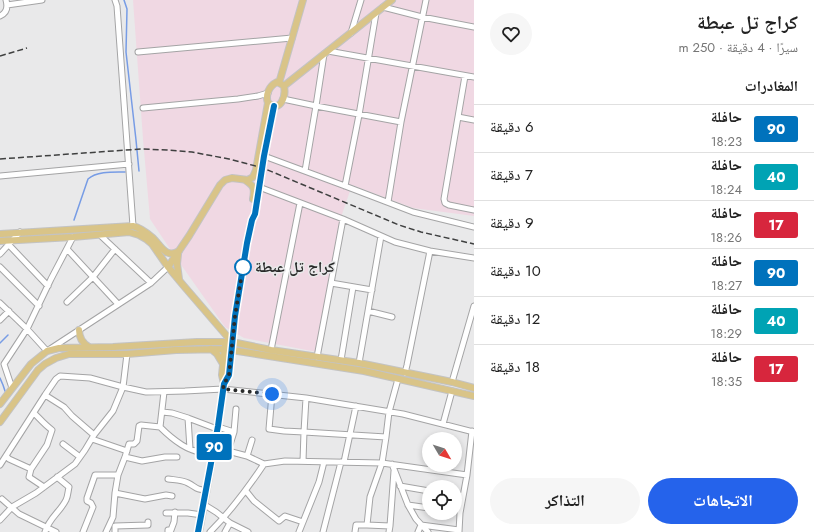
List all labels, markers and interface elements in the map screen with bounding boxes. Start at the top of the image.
text: كراج تل عبطة [697,9,798,36]
button: heart [490,13,532,55]
text: سيرًا · 4 دقيقة · 250 m [679,38,798,57]
text: المغادرات [745,75,798,97]
text: حافلة [711,106,742,128]
text: 6 دقيقة [490,116,534,138]
text: 90 [767,119,785,139]
text: 18:23 [711,132,742,151]
text: حافلة [711,154,742,176]
text: 7 دقيقة [490,164,533,186]
text: 40 [766,167,786,187]
text: 18:24 [710,180,742,199]
text: حافلة [711,202,742,224]
text: 9 دقيقة [490,212,534,234]
text: 17 [768,215,784,235]
text: 18:26 [710,228,742,247]
text: حافلة [711,250,742,272]
place label: كراج تل عبطة [255,256,335,278]
marker: كراج تل عبطة [234,258,252,276]
text: 10 دقيقة [490,260,541,282]
text: 90 [767,263,785,283]
text: 18:27 [711,276,742,295]
text: حافلة [711,298,742,320]
text: 12 دقيقة [490,308,540,330]
text: 40 [766,311,786,331]
text: 18:29 [710,324,742,343]
text: حافلة [711,346,742,368]
text: 18 دقيقة [490,356,540,378]
text: 17 [768,359,784,379]
text: 18:35 [711,372,742,391]
your location [262,384,282,404]
north arrow [422,432,462,472]
map controls [422,432,462,520]
line badge: 90 [196,434,232,460]
text: 90 [205,437,223,457]
button: التذاكر [490,478,640,524]
button: الاتجاهات [648,478,798,524]
button: locate [422,480,462,520]

